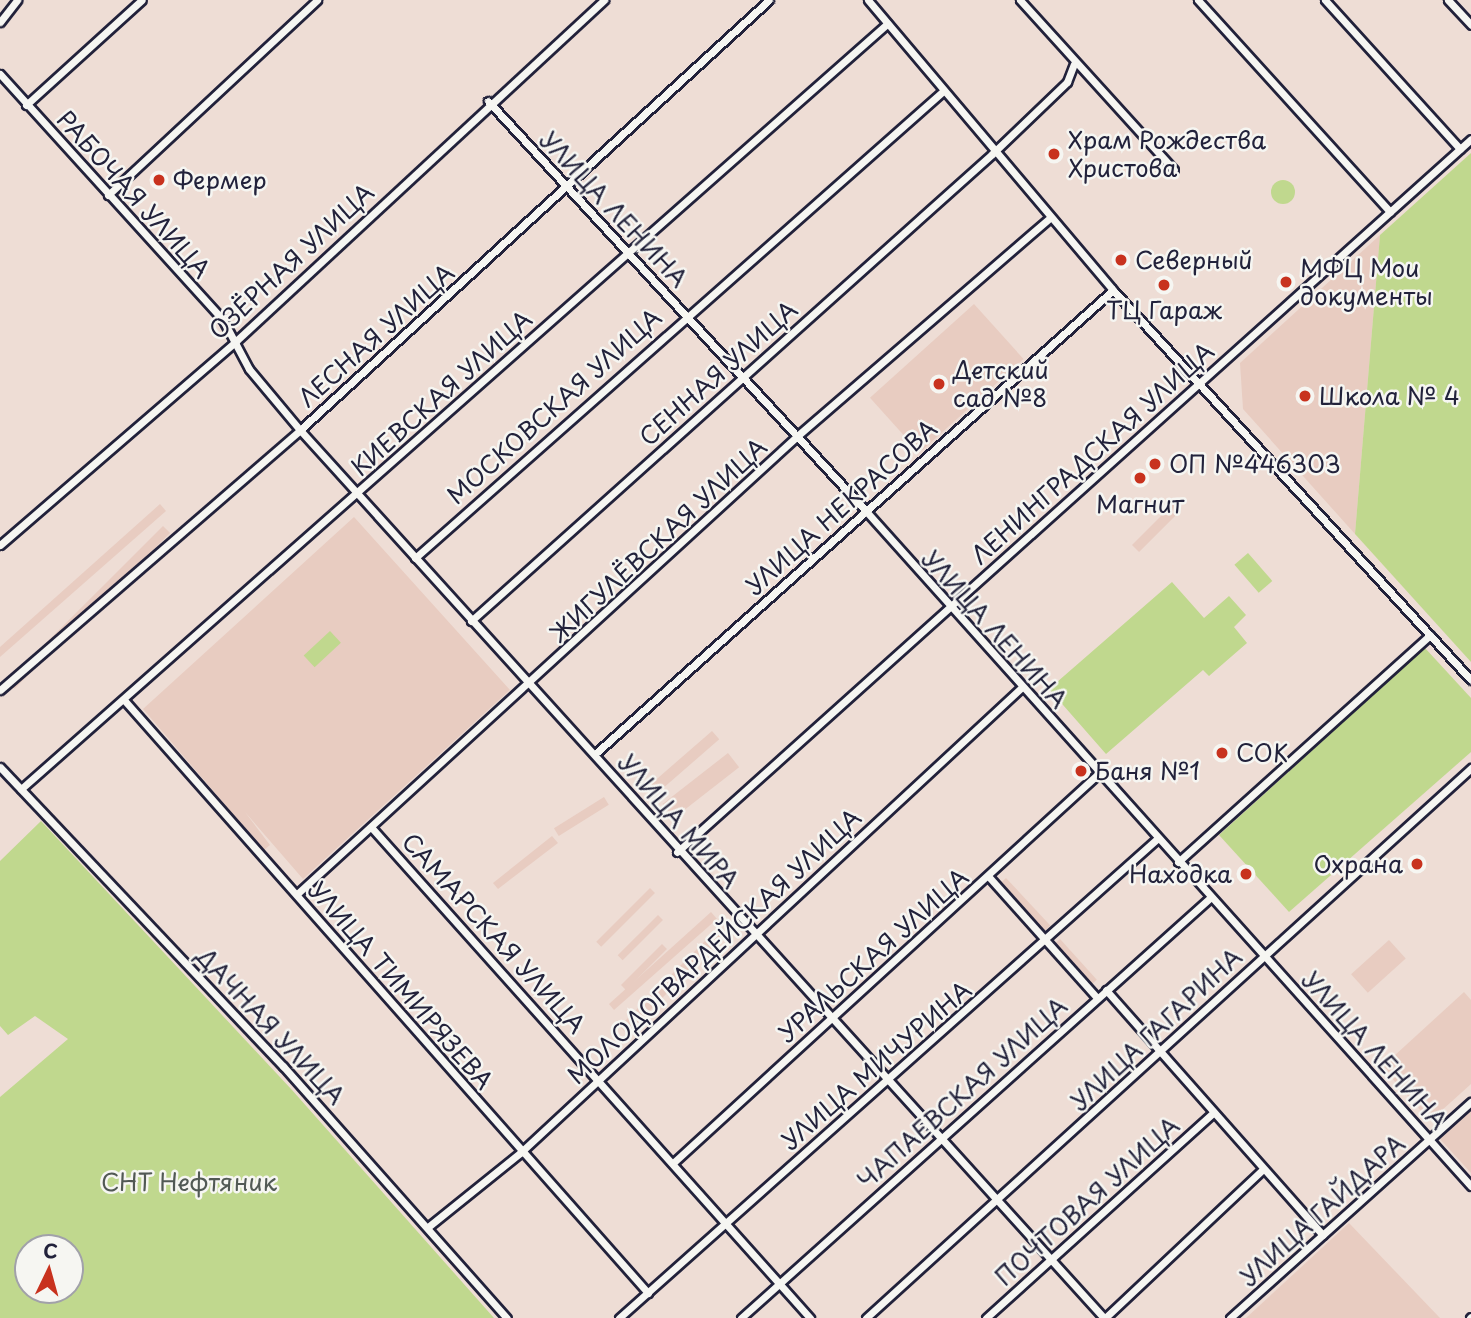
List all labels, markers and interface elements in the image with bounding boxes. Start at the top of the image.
street label: РАБОЧАЯ УЛИЦА [52,105,216,283]
street label: УЛИЦА ЛЕНИНА [534,124,694,294]
place label: Храм Рождества Христова [1068,126,1267,182]
marker: Храм Рождества Христова [1046,146,1062,162]
place label: Фермер [173,166,267,194]
marker: Фермер [151,172,167,188]
street label: ОЗЁРНАЯ УЛИЦА [203,177,379,345]
place label: Северный [1135,246,1253,274]
marker: Северный [1113,252,1129,268]
place label: МФЦ Мои документы [1300,254,1433,310]
street label: ЛЕСНАЯ УЛИЦА [292,258,460,412]
marker: МФЦ Мои документы [1278,274,1294,290]
marker: ТЦ Гараж [1156,277,1172,293]
street label: СЕННАЯ УЛИЦА [633,295,803,451]
place label: ТЦ Гараж [1105,296,1223,324]
street label: МОСКОВСКАЯ УЛИЦА [441,302,667,510]
street label: КИЕВСКАЯ УЛИЦА [345,304,537,482]
street label: ЛЕНИНГРАДСКАЯ УЛИЦА [965,336,1219,570]
place label: Детский сад №8 [953,356,1049,412]
marker: Детский сад №8 [931,376,947,392]
place label: Школа № 4 [1319,382,1461,410]
marker: Школа № 4 [1297,388,1313,404]
street label: УЛИЦА НЕКРАСОВА [739,413,943,601]
street label: ЖИГУЛЁВСКАЯ УЛИЦА [544,432,772,648]
place label: ОП №446303 [1169,450,1341,478]
marker: ОП №446303 [1147,456,1163,472]
marker: Магнит [1132,470,1148,486]
place label: Магнит [1096,490,1184,518]
street label: УЛИЦА ЛЕНИНА [916,543,1074,715]
place label: СОК [1236,739,1288,767]
marker: СОК [1214,745,1230,761]
street label: УЛИЦА МИРА [612,747,746,895]
place label: Баня №1 [1095,757,1201,785]
marker: Баня №1 [1073,763,1089,779]
street label: МОЛОДОГВАРДЕЙСКАЯ УЛИЦА [562,802,866,1090]
street label: САМАРСКАЯ УЛИЦА [397,827,591,1039]
place label: Охрана [1314,850,1403,878]
marker: Охрана [1409,856,1425,872]
place label: Находка [1129,860,1232,888]
street label: УРАЛЬСКАЯ УЛИЦА [772,862,974,1048]
marker: Находка [1238,866,1254,882]
street label: УЛИЦА ТИМИРЯЗЕВА [303,875,499,1095]
street label: УЛИЦА ГАГАРИНА [1063,941,1249,1117]
street label: ДАЧНАЯ УЛИЦА [191,942,351,1110]
street label: УЛИЦА ЛЕНИНА [1296,964,1454,1136]
street label: УЛИЦА МИЧУРИНА [775,974,977,1156]
street label: ЧАПАЕВСКАЯ УЛИЦА [851,991,1073,1195]
street label: ПОЧТОВАЯ УЛИЦА [990,1111,1184,1291]
street label: УЛИЦА ГАЙДАРА [1233,1128,1411,1292]
park label: СНТ Нефтяник [100,1168,278,1196]
north arrow [14,1234,84,1304]
text: С [42,1236,59,1265]

